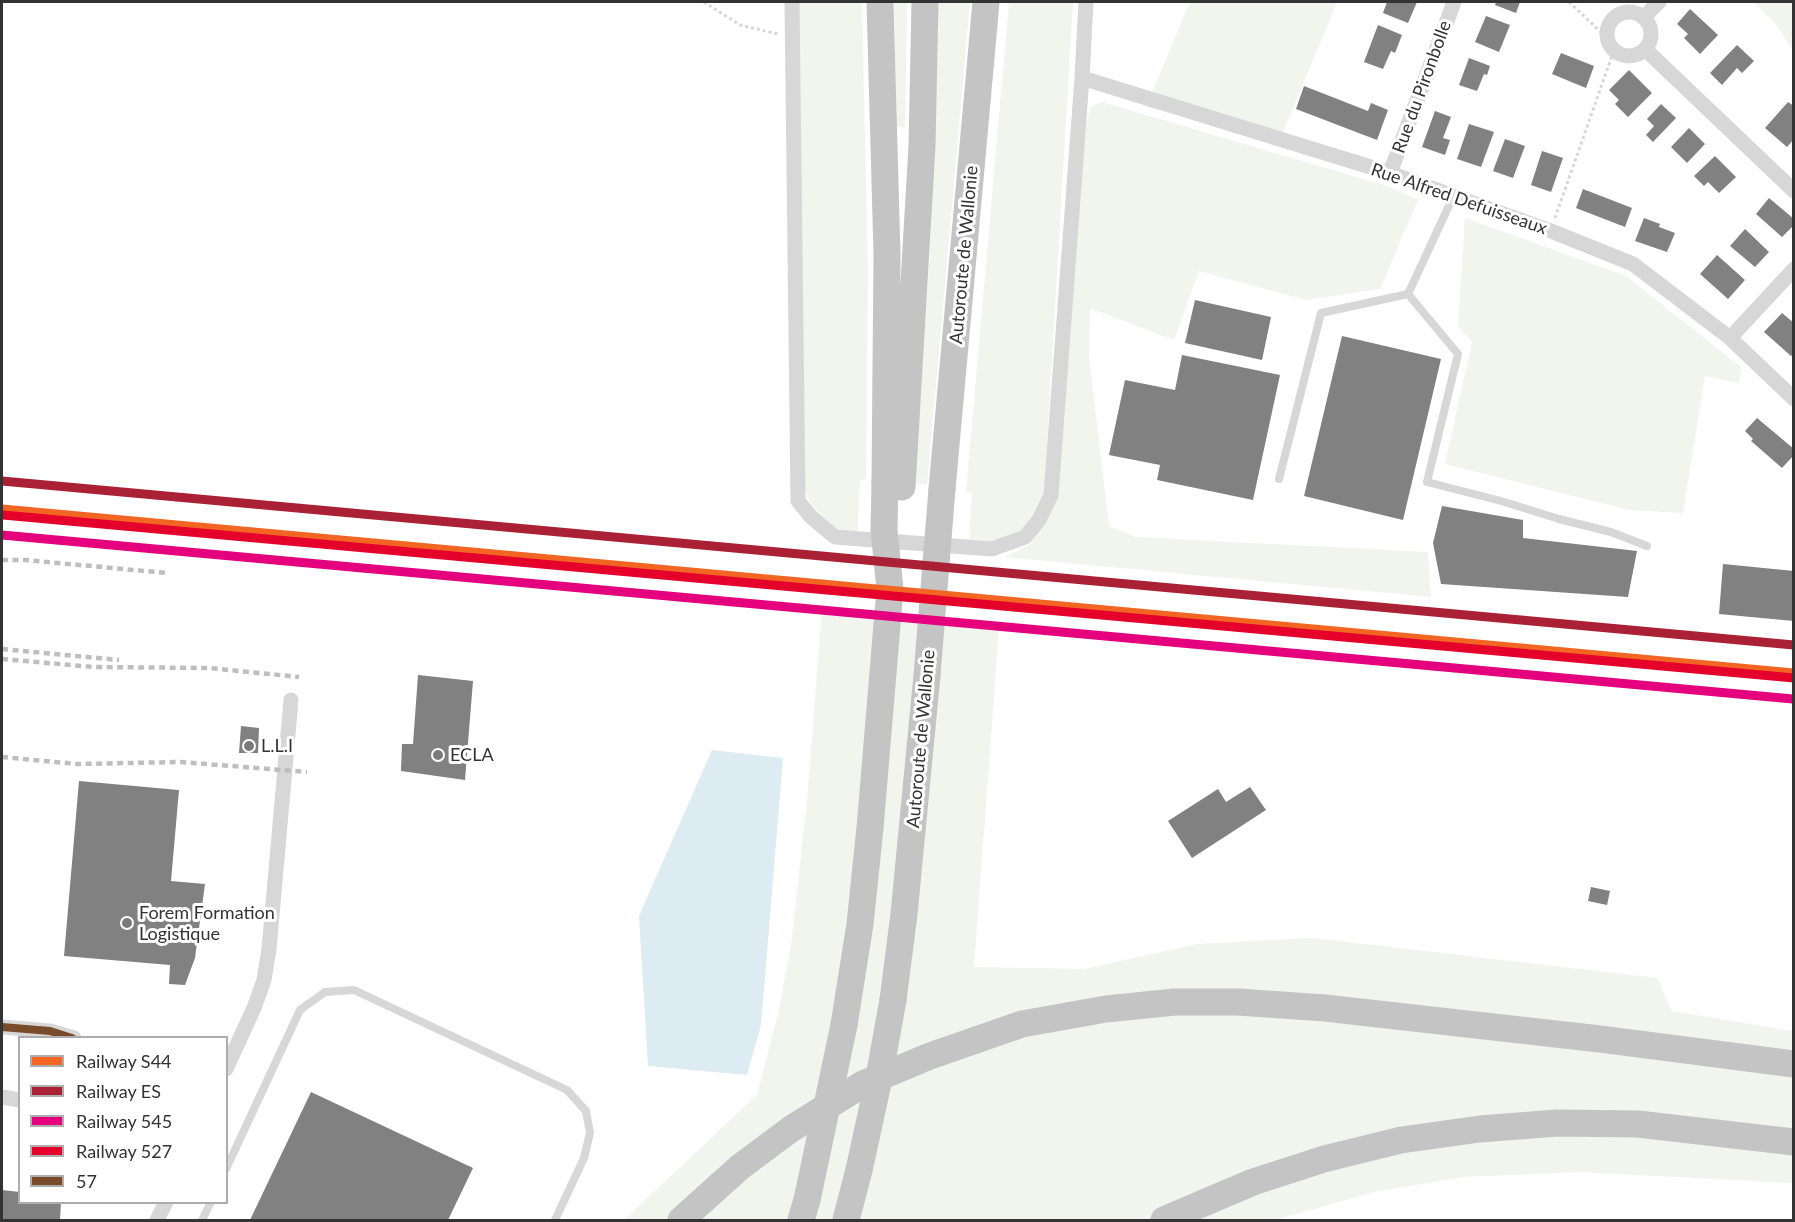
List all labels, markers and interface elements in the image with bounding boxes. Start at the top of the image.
street label: Rue du Pironbolle [1388,18,1456,156]
street label: Rue Alfred Defuisseaux [1368,159,1550,239]
street label: Autoroute de Wallonie [945,165,983,345]
street label: Autoroute de Wallonie [902,649,940,829]
place label: L.L.I [261,735,293,757]
marker: L.L.I [242,739,256,753]
place label: ECLA [450,744,494,766]
marker: ECLA [431,748,445,762]
place label: Forem Formation Logistique [139,902,275,944]
marker: Forem Formation Logistique [120,916,134,930]
legend [18,1036,228,1204]
text: Railway S44 [76,1050,172,1072]
text: Railway ES [76,1080,161,1102]
text: Railway 545 [76,1110,172,1132]
text: Railway 527 [76,1140,172,1162]
text: 57 [76,1170,97,1192]

